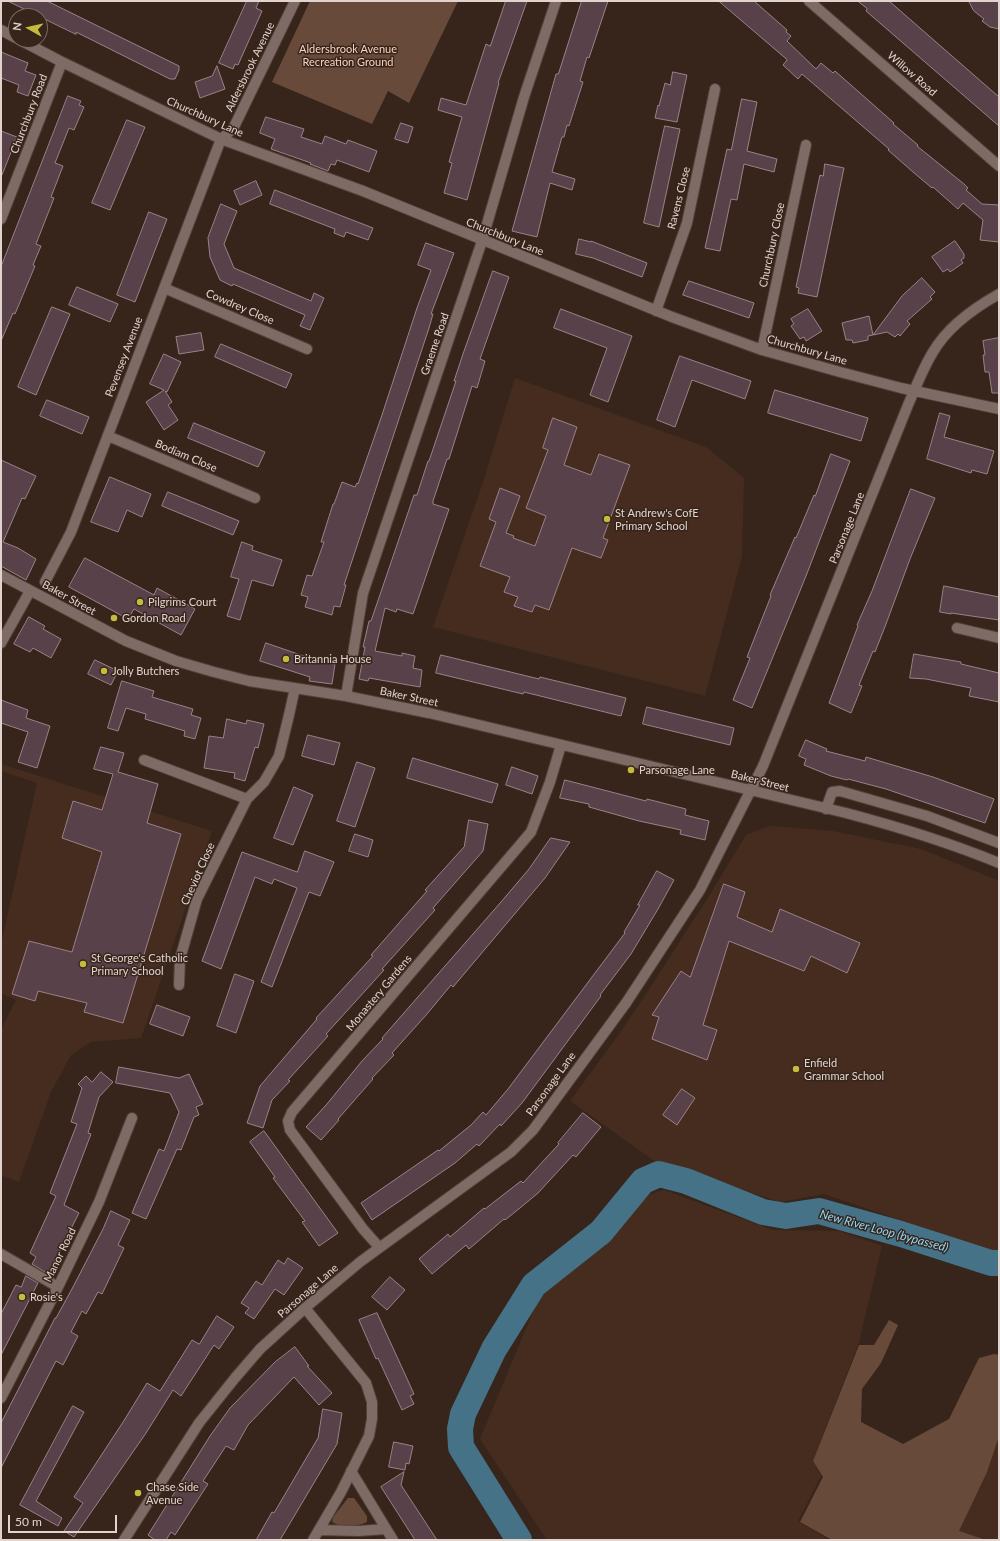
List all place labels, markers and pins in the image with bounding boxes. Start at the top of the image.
place label: St Andrew's CofE Primary School [615,506,699,532]
marker: St Andrew's CofE Primary School [602,514,612,524]
place label: Pilgrims Court [148,595,216,609]
marker: Pilgrims Court [135,597,145,607]
place label: Gordon Road [122,611,186,625]
marker: Gordon Road [109,613,119,623]
place label: Britannia House [294,652,371,666]
marker: Britannia House [281,654,291,664]
place label: Jolly Butchers [112,664,179,678]
marker: Jolly Butchers [99,666,109,676]
place label: Parsonage Lane [639,763,715,777]
marker: Parsonage Lane [626,765,636,775]
place label: St George's Catholic Primary School [91,951,188,977]
marker: St George's Catholic Primary School [78,959,88,969]
place label: Enfield Grammar School [804,1056,884,1082]
marker: Enfield Grammar School [791,1064,801,1074]
place label: Rosie's [30,1290,63,1304]
marker: Rosie's [17,1292,27,1302]
place label: Chase Side Avenue [146,1480,199,1506]
marker: Chase Side Avenue [133,1488,143,1498]

